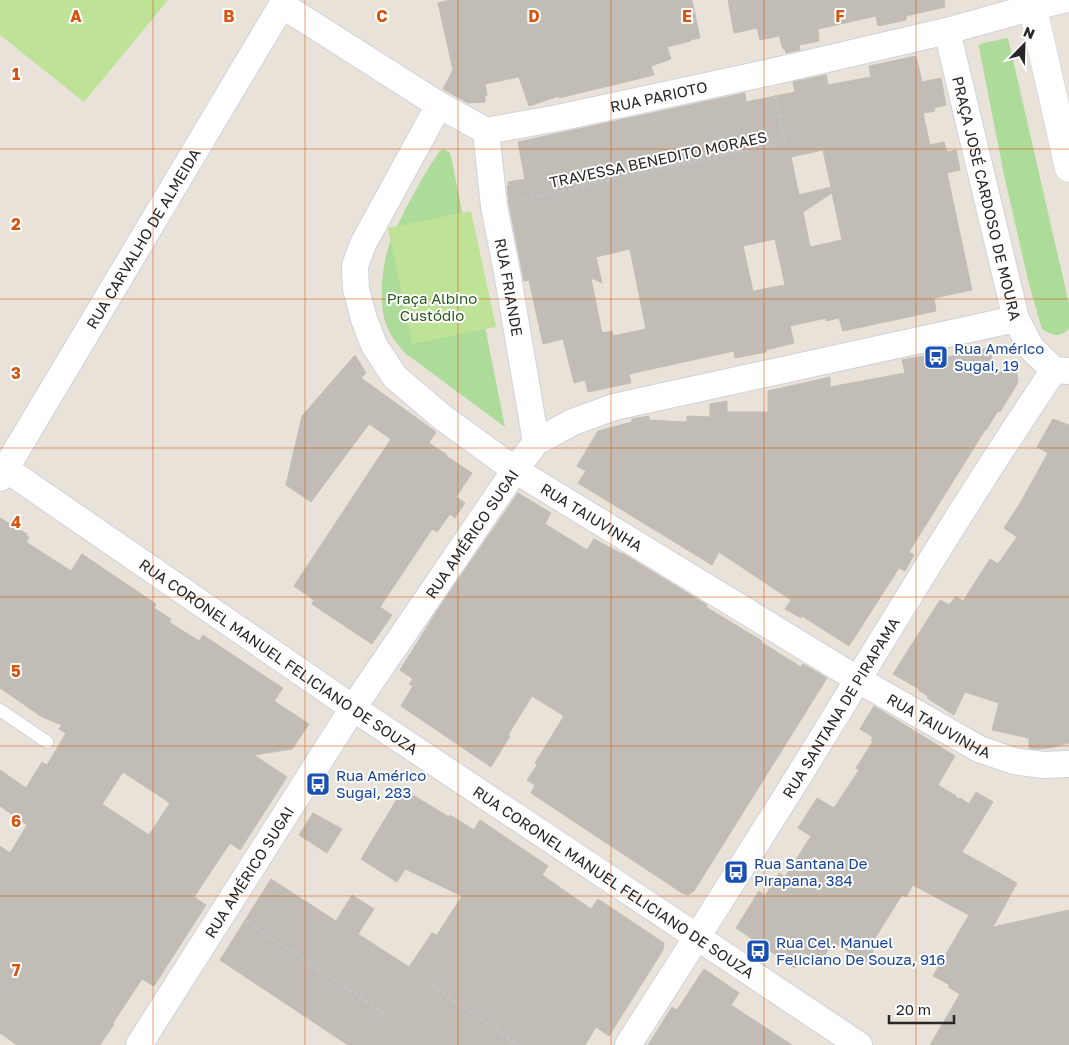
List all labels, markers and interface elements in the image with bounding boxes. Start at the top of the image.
text: A [70,6,82,26]
text: B [223,6,235,26]
text: C [376,6,388,26]
text: D [528,6,540,26]
text: E [682,6,692,26]
text: F [835,6,845,26]
north arrow [999,20,1049,70]
text: N [1021,23,1037,42]
text: 1 [12,64,20,84]
street label: PRAÇA JOSÉ CARDOSO DE MOURA [949,74,1025,322]
street label: RUA PARIOTO [608,77,709,116]
street label: TRAVESSA BENEDITO MORAES [548,127,768,191]
street label: RUA CARVALHO DE ALMEIDA [82,145,204,332]
text: 2 [11,214,21,234]
street label: RUA FRIANDE [492,237,527,338]
park label: Praça Albino Custódio [387,289,477,324]
place label: Rua Américo Sugai, 19 [954,339,1044,374]
bus stop icon: Rua Américo Sugai, 19 [923,344,949,370]
text: 3 [11,363,21,383]
street label: RUA AMÉRICO SUGAI [421,466,522,602]
street label: RUA TAIUVINHA [538,479,646,555]
text: 4 [11,512,21,532]
street label: RUA CORONEL MANUEL FELICIANO DE SOUZA [136,555,421,758]
street label: RUA SANTANA DE PIRAPAMA [778,614,903,801]
text: 5 [11,661,21,681]
street label: RUA TAIUVINHA [884,689,993,761]
place label: Rua Américo Sugai, 283 [336,766,426,801]
bus stop icon: Rua Américo Sugai, 283 [305,771,331,797]
street label: RUA CORONEL MANUEL FELICIANO DE SOUZA [470,782,758,982]
street label: RUA AMÉRICO SUGAI [201,803,297,941]
text: 6 [11,811,21,831]
place label: Rua Santana De Pirapana, 384 [754,854,868,889]
bus stop icon: Rua Santana De Pirapana, 384 [723,859,749,885]
place label: Rua Cel. Manuel Feliciano De Souza, 916 [776,933,945,968]
bus stop icon: Rua Cel. Manuel Feliciano De Souza, 916 [745,938,771,964]
text: 7 [12,960,21,980]
scale bar [889,992,954,1024]
text: 20 m [896,1000,931,1018]

